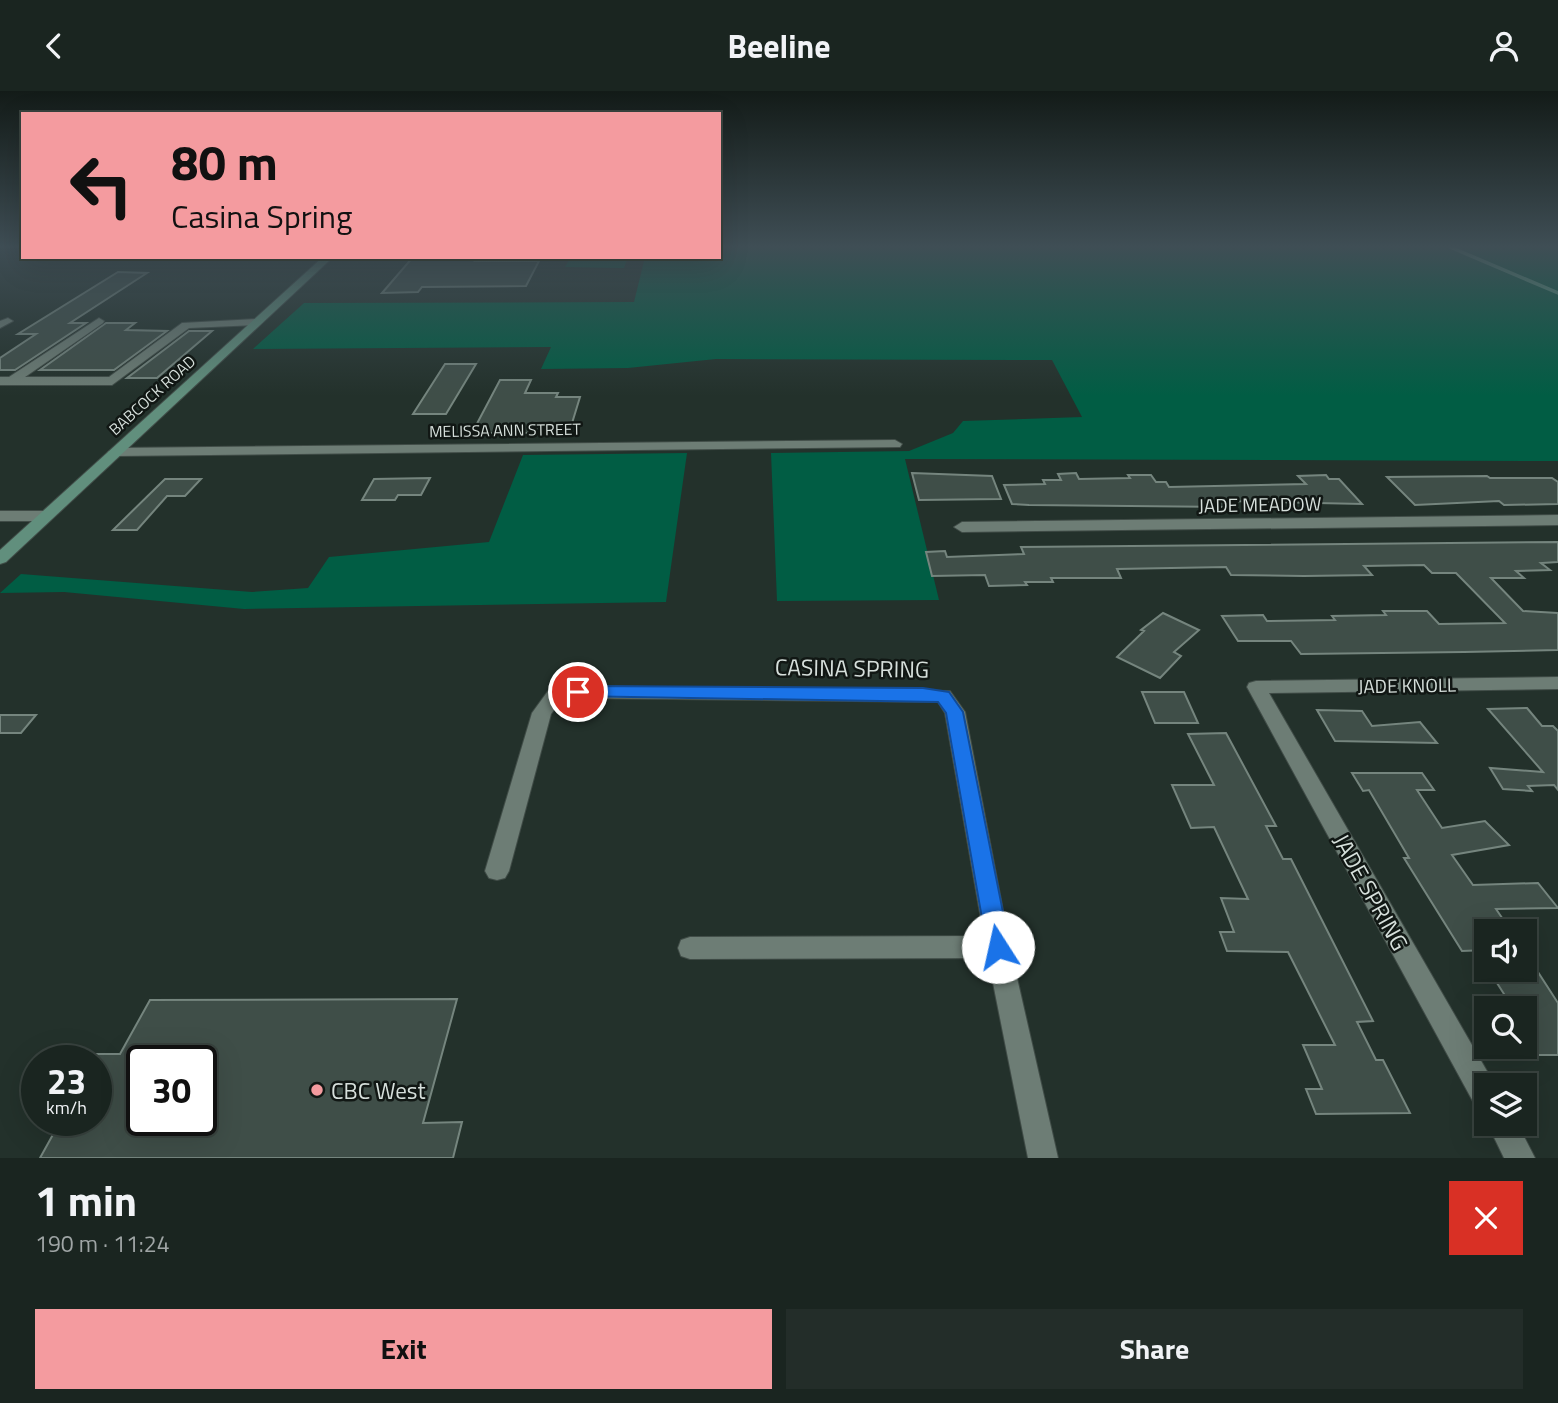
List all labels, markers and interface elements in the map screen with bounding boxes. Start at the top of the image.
text: Beeline [727,22,831,70]
icon: back [35,27,73,65]
icon: person [1485,27,1523,65]
text: 80 m [171,124,278,199]
icon: left [56,140,147,231]
text: Casina Spring [171,192,353,240]
street label: BABCOCK ROAD [103,349,201,441]
street label: MELISSA ANN STREET [429,417,582,443]
street label: JADE MEADOW [1198,488,1322,520]
street label: CASINA SPRING [775,649,929,687]
pin [548,662,608,722]
street label: JADE KNOLL [1358,670,1456,700]
icon: arrive [559,673,597,711]
street label: JADE SPRING [1325,827,1417,957]
position arrow [961,910,1035,984]
map controls [1474,919,1537,1136]
button: sound [1474,919,1537,982]
button: search [1474,996,1537,1059]
speed limit sign: 30 [126,1045,217,1136]
text: 23 [47,1054,86,1108]
place label: CBC West [331,1073,426,1108]
button: layers [1474,1073,1537,1136]
marker: CBC West [309,1082,325,1098]
text: km/h [46,1094,87,1121]
text: 1 min [35,1168,137,1232]
button: close [1449,1181,1523,1255]
text: 190 m · 11:24 [35,1226,170,1261]
button: Exit [35,1309,772,1389]
button: Share [786,1309,1523,1389]

